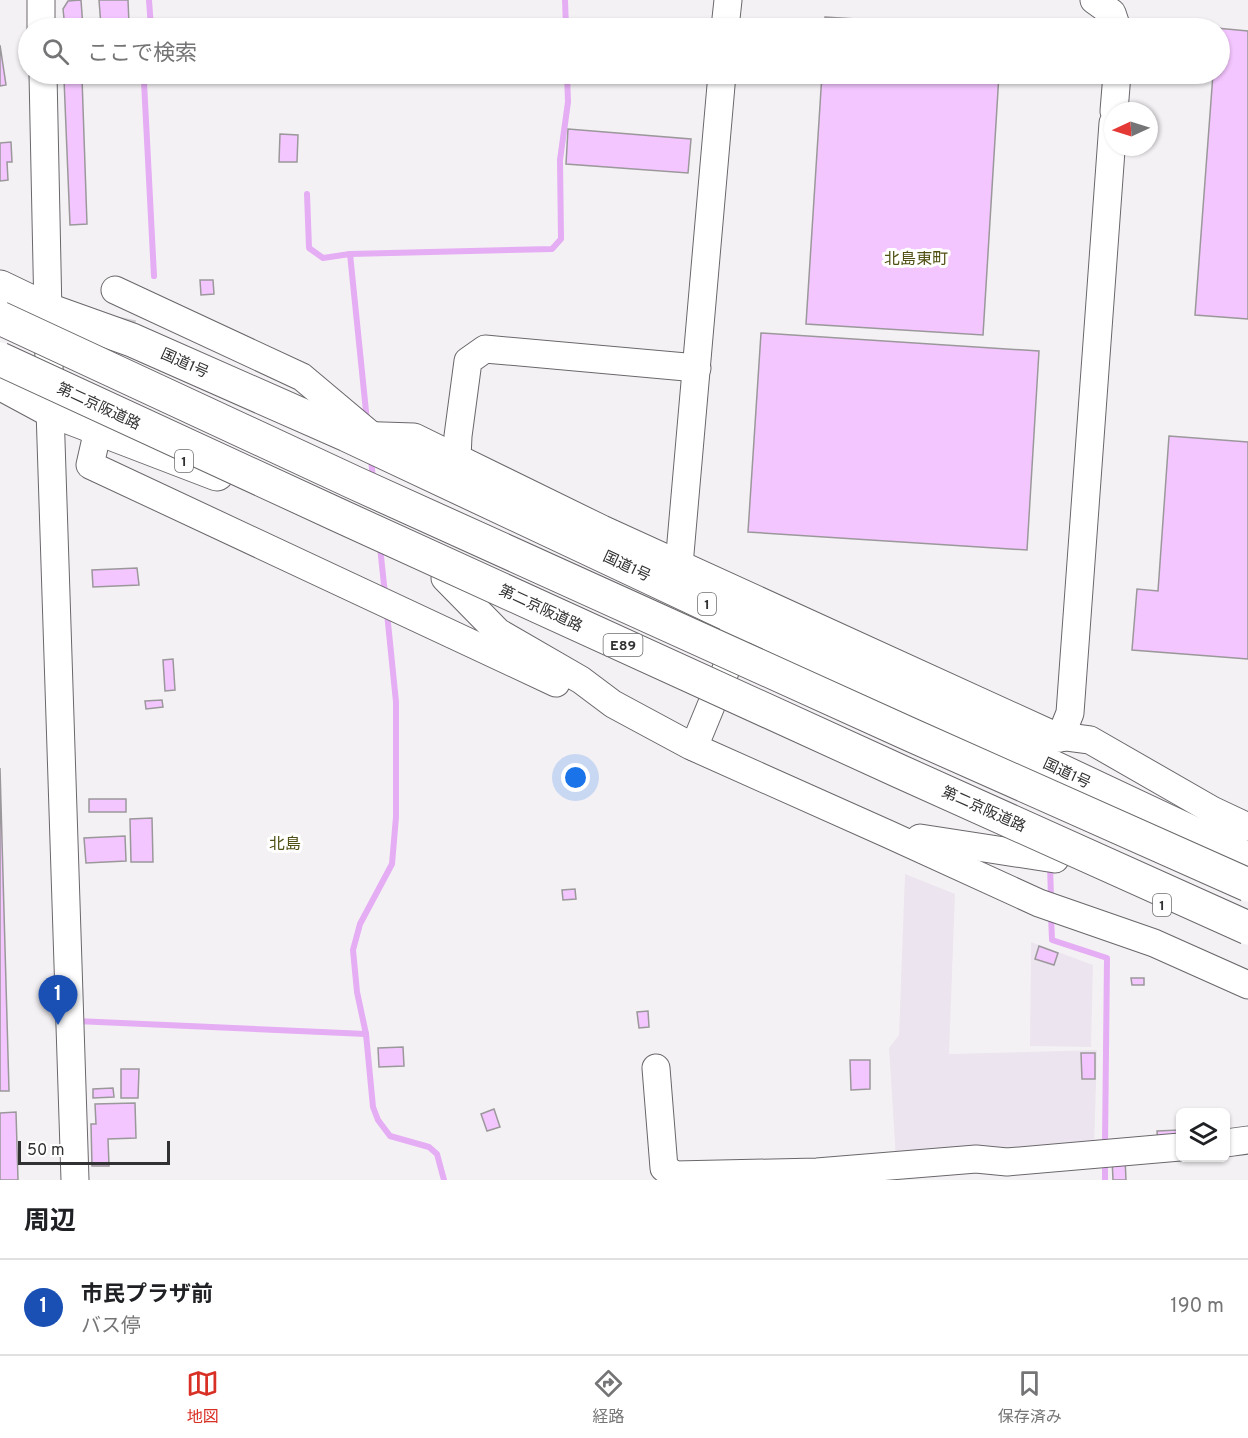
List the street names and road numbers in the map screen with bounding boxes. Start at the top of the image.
street label: 国道1号 [157,345,211,383]
street label: 第二京阪道路 [54,380,143,435]
road number: 1 [175,450,193,472]
street label: 国道1号 [599,548,653,587]
street label: 第二京阪道路 [496,582,585,637]
road number: 1 [698,593,716,615]
road number: E89 [604,634,642,656]
street label: 国道1号 [1039,755,1093,794]
street label: 第二京阪道路 [938,783,1028,837]
road number: 1 [1153,894,1171,916]

